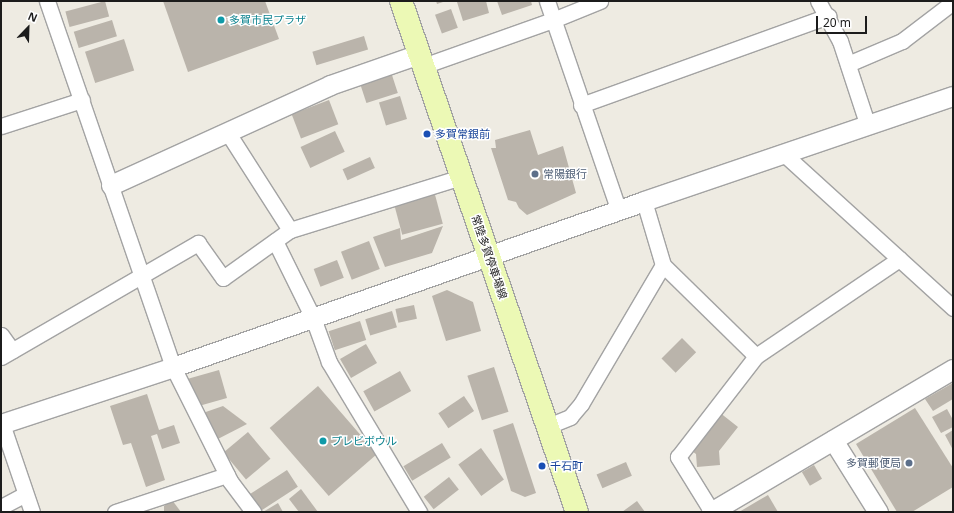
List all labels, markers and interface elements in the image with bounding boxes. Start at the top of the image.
north arrow [8,8,48,48]
text: N [26,8,40,25]
scale bar [818,8,869,34]
place label: 多賀市民プラザ [229,13,306,27]
text: 20 m [823,14,851,31]
marker: 多賀市民プラザ [216,15,226,25]
place label: 多賀常銀前 [435,127,490,141]
marker: 多賀常銀前 [422,129,432,139]
place label: 常陽銀行 [543,167,587,181]
marker: 常陽銀行 [530,169,540,179]
street label: 常陸多賀停車場線 [468,213,510,301]
place label: プレビボウル [331,434,397,448]
marker: プレビボウル [318,436,328,446]
place label: 多賀郵便局 [846,456,901,470]
marker: 多賀郵便局 [904,458,914,468]
place label: 千石町 [550,459,583,473]
marker: 千石町 [537,461,547,471]

